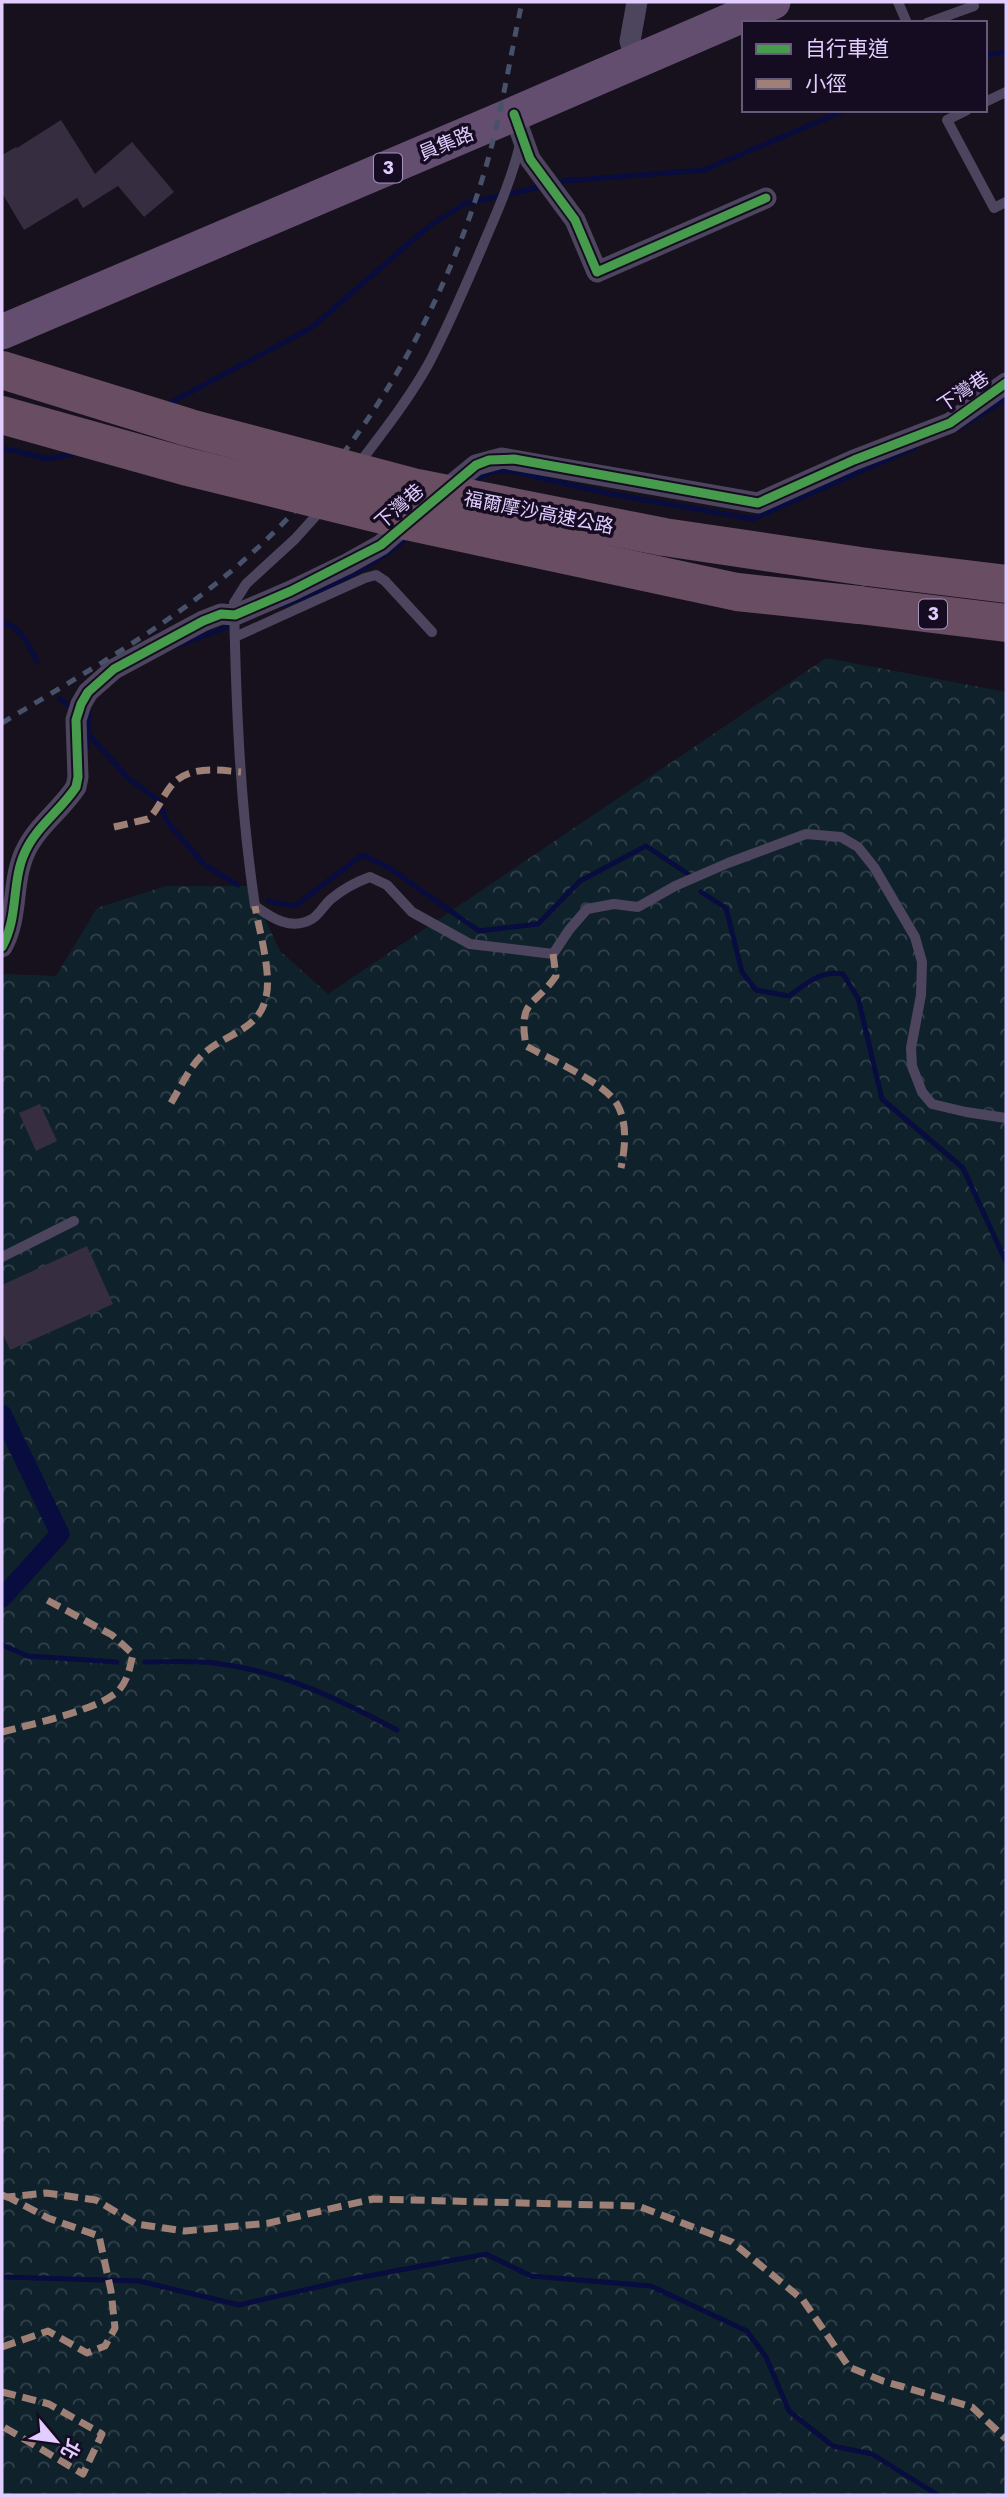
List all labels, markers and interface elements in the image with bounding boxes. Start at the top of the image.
legend [742,21,987,112]
text: 自行車道 [805,34,889,64]
text: 小徑 [805,69,847,99]
street label: 員集路 [415,120,478,167]
road number: 3 [374,154,402,182]
street label: 下灣巷 [932,364,994,419]
street label: 下灣巷 [369,477,430,535]
street label: 福爾摩沙高速公路 [462,485,616,540]
road number: 3 [919,600,947,628]
north arrow [21,2406,91,2476]
text: 北 [54,2434,87,2464]

